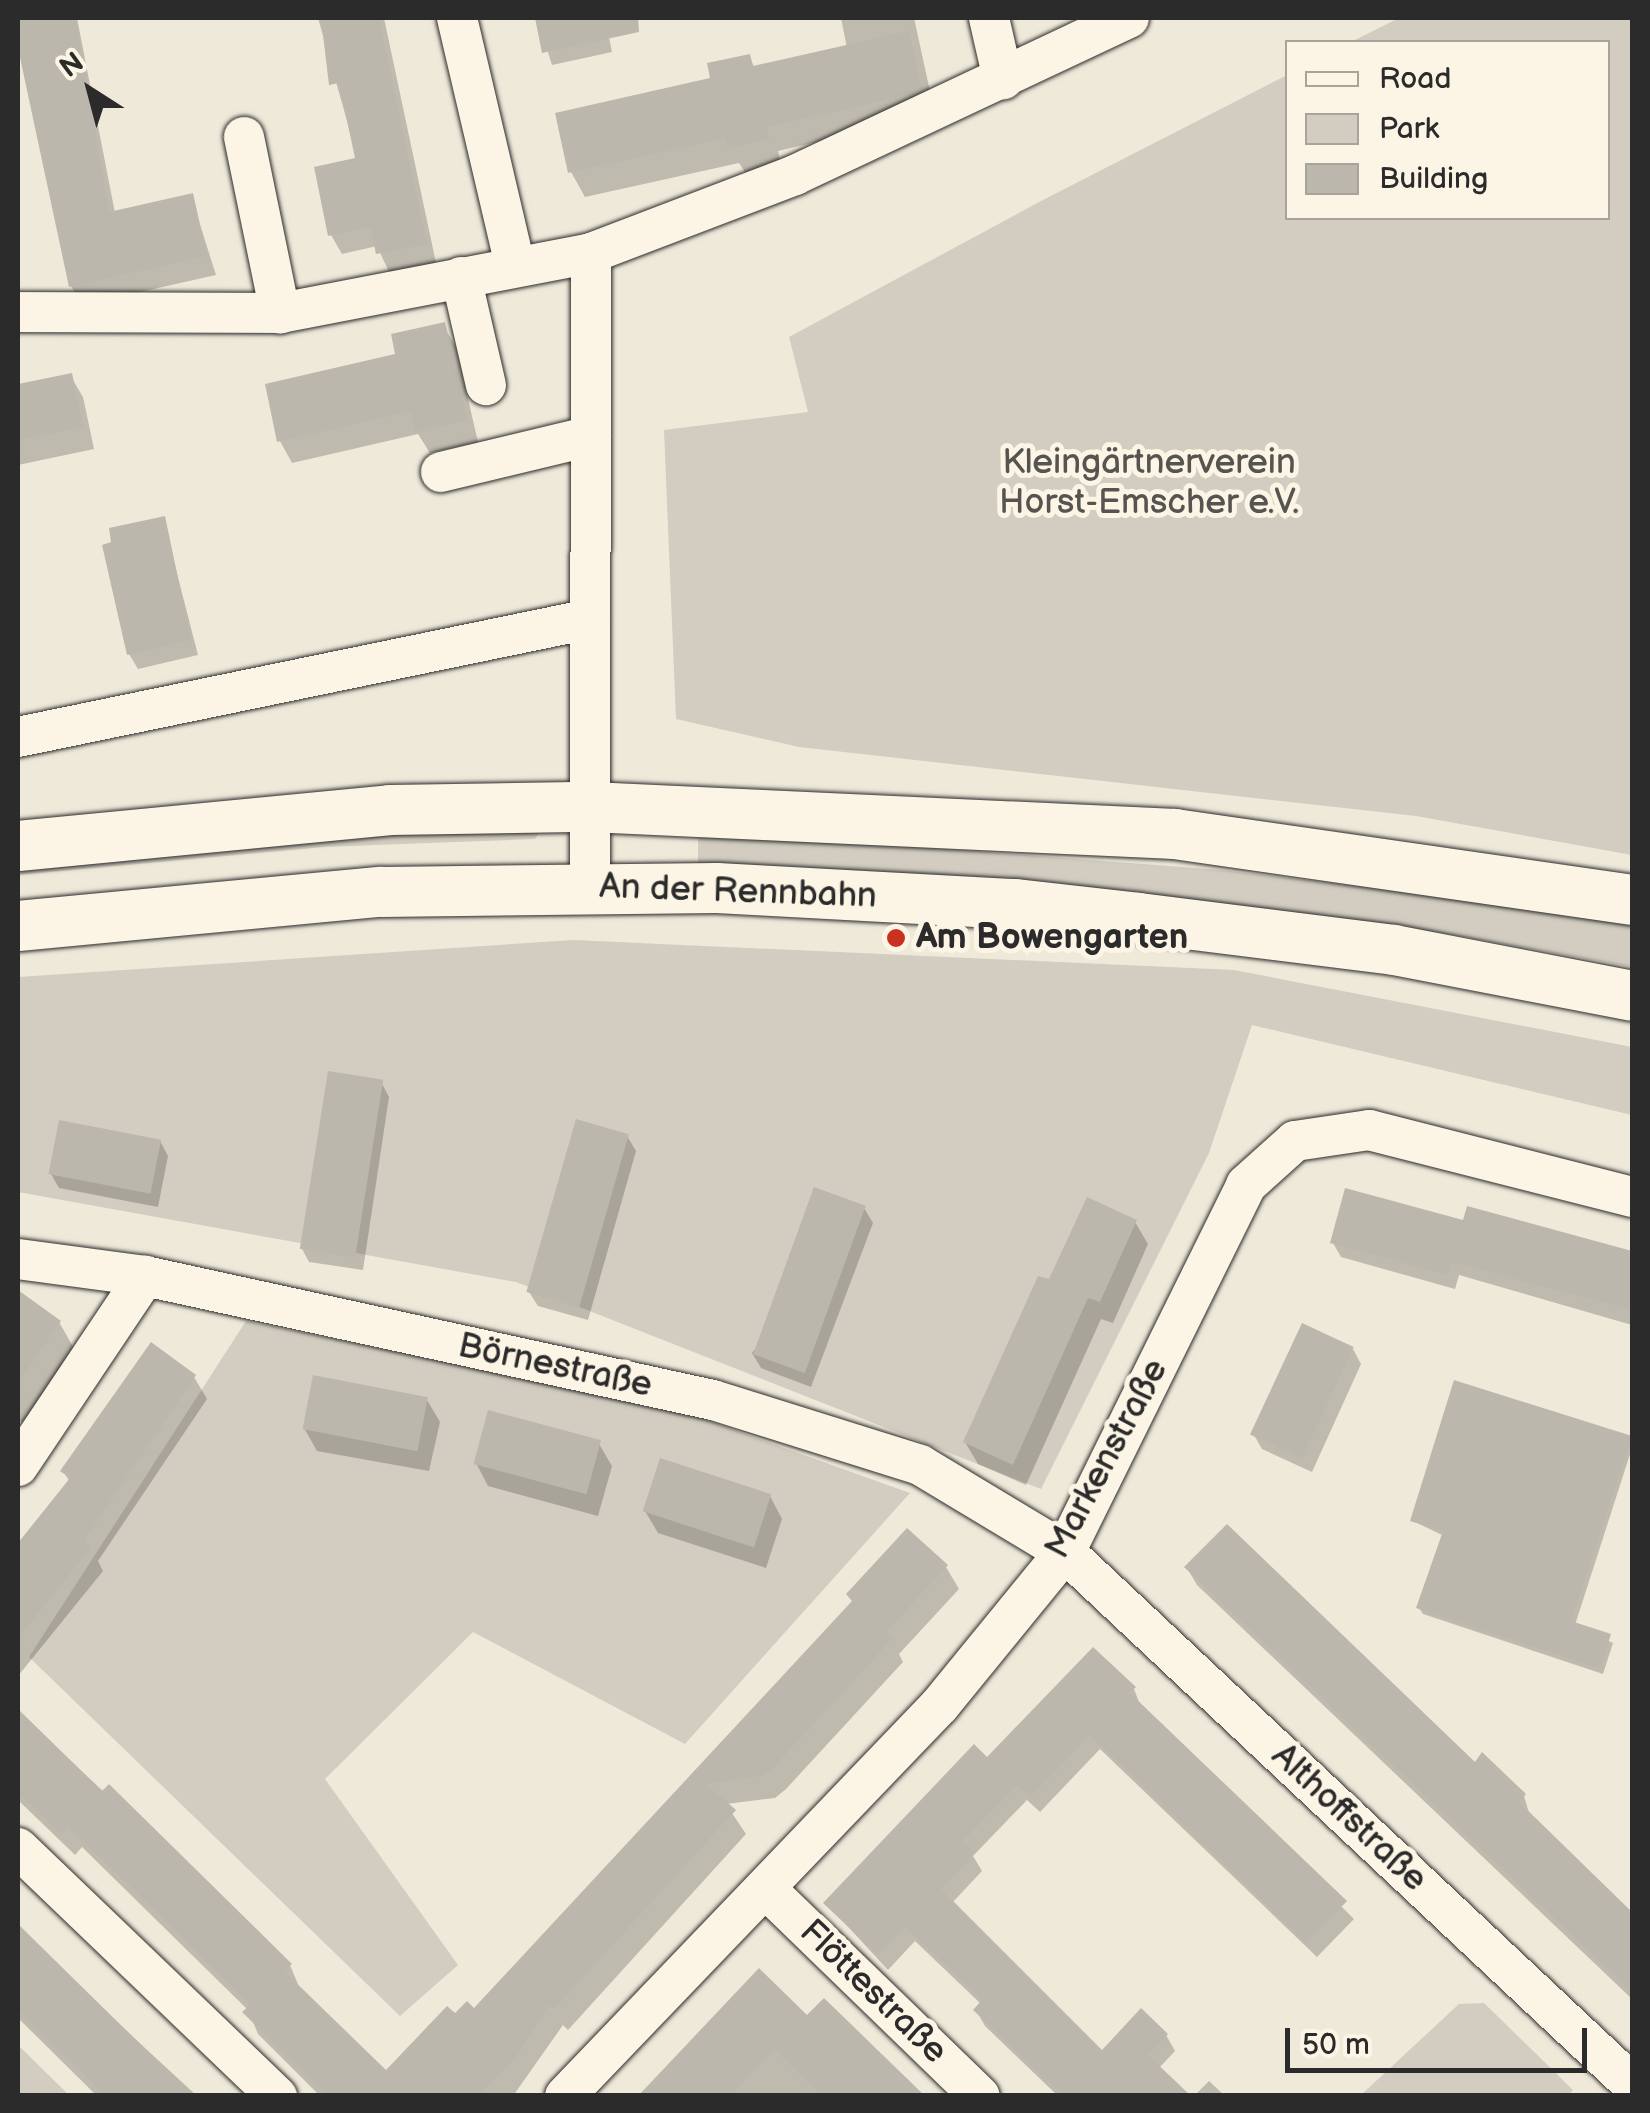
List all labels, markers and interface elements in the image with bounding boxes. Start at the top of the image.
north arrow [40,40,140,140]
legend [1285,40,1610,220]
text: N [54,46,90,85]
text: Road [1379,61,1452,97]
text: Park [1379,111,1439,147]
text: Building [1379,161,1488,197]
park label: Kleingärtnerverein Horst-Emscher e.V. [999,442,1299,524]
street label: An der Rennbahn [599,866,877,918]
place label: Am Bowengarten [916,917,1188,959]
marker: Am Bowengarten [885,927,907,949]
street label: Börnestraße [454,1325,656,1407]
street label: Markenstraße [1037,1352,1177,1566]
street label: Althoffstraße [1263,1735,1435,1901]
street label: Flöttestraße [790,1911,956,2073]
scale bar [1290,2008,1592,2070]
text: 50 m [1302,2027,1370,2063]

